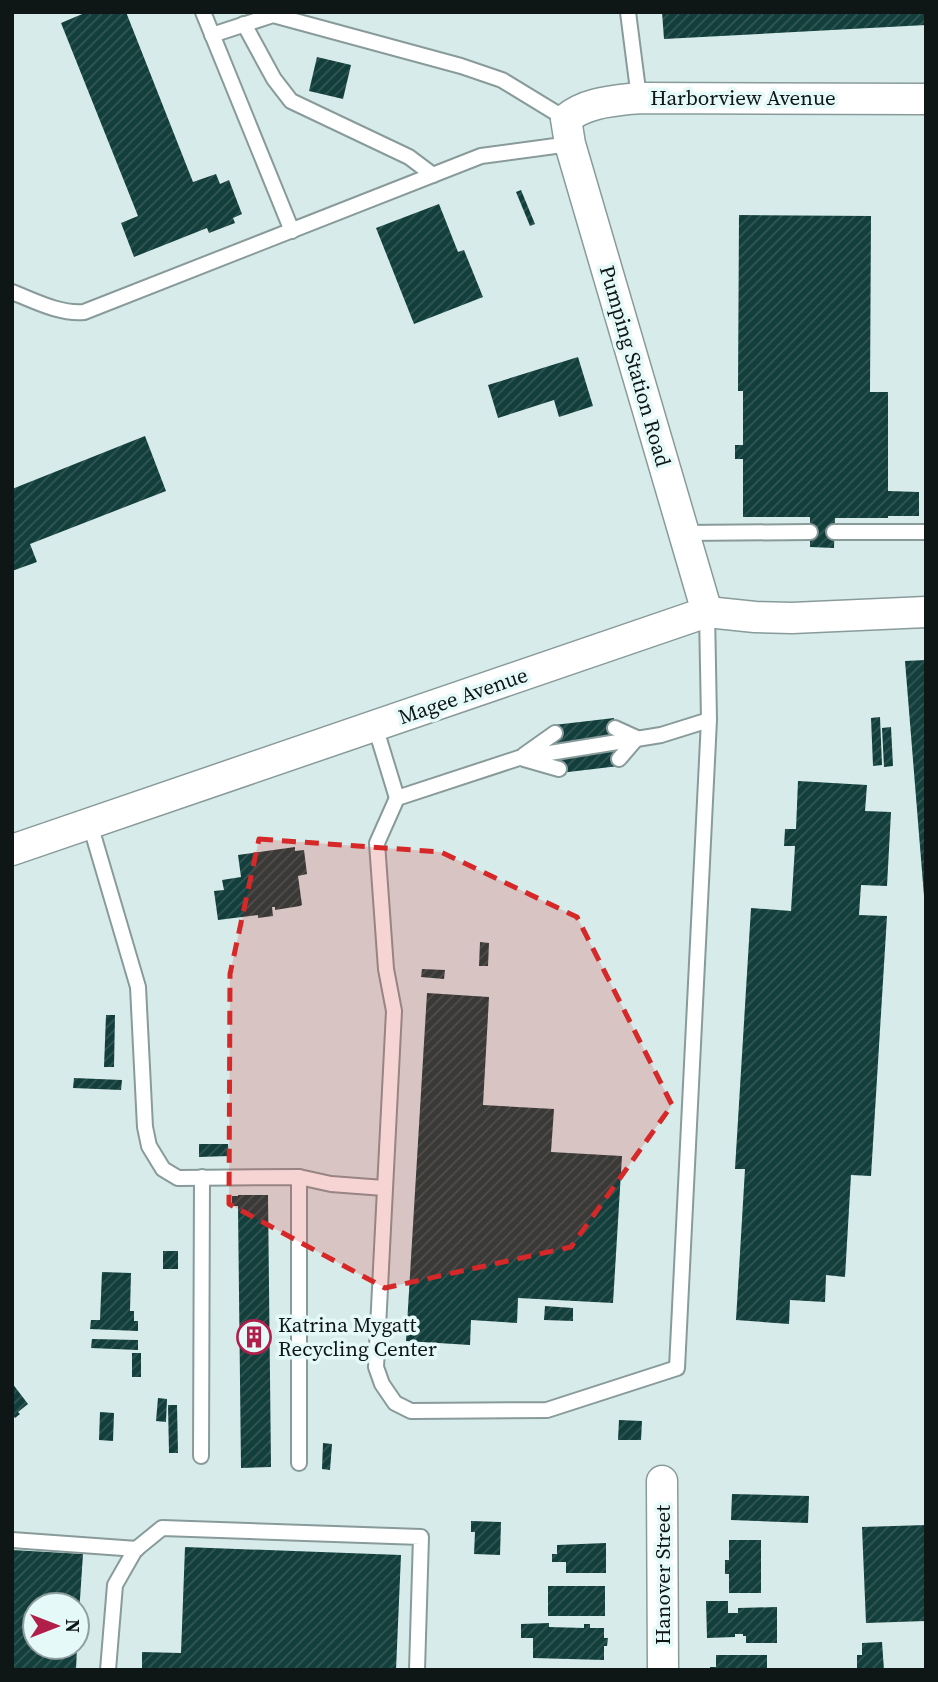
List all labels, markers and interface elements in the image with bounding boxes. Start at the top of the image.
street label: Harborview Avenue [650,83,836,112]
street label: Pumping Station Road [593,262,678,470]
street label: Magee Avenue [394,660,531,731]
place label: Katrina Mygatt Recycling Center [278,1310,437,1363]
building icon: Katrina Mygatt Recycling Center [235,1318,273,1356]
street label: Hanover Street [648,1505,677,1645]
north arrow [21,1591,91,1661]
text: N [60,1619,86,1633]

